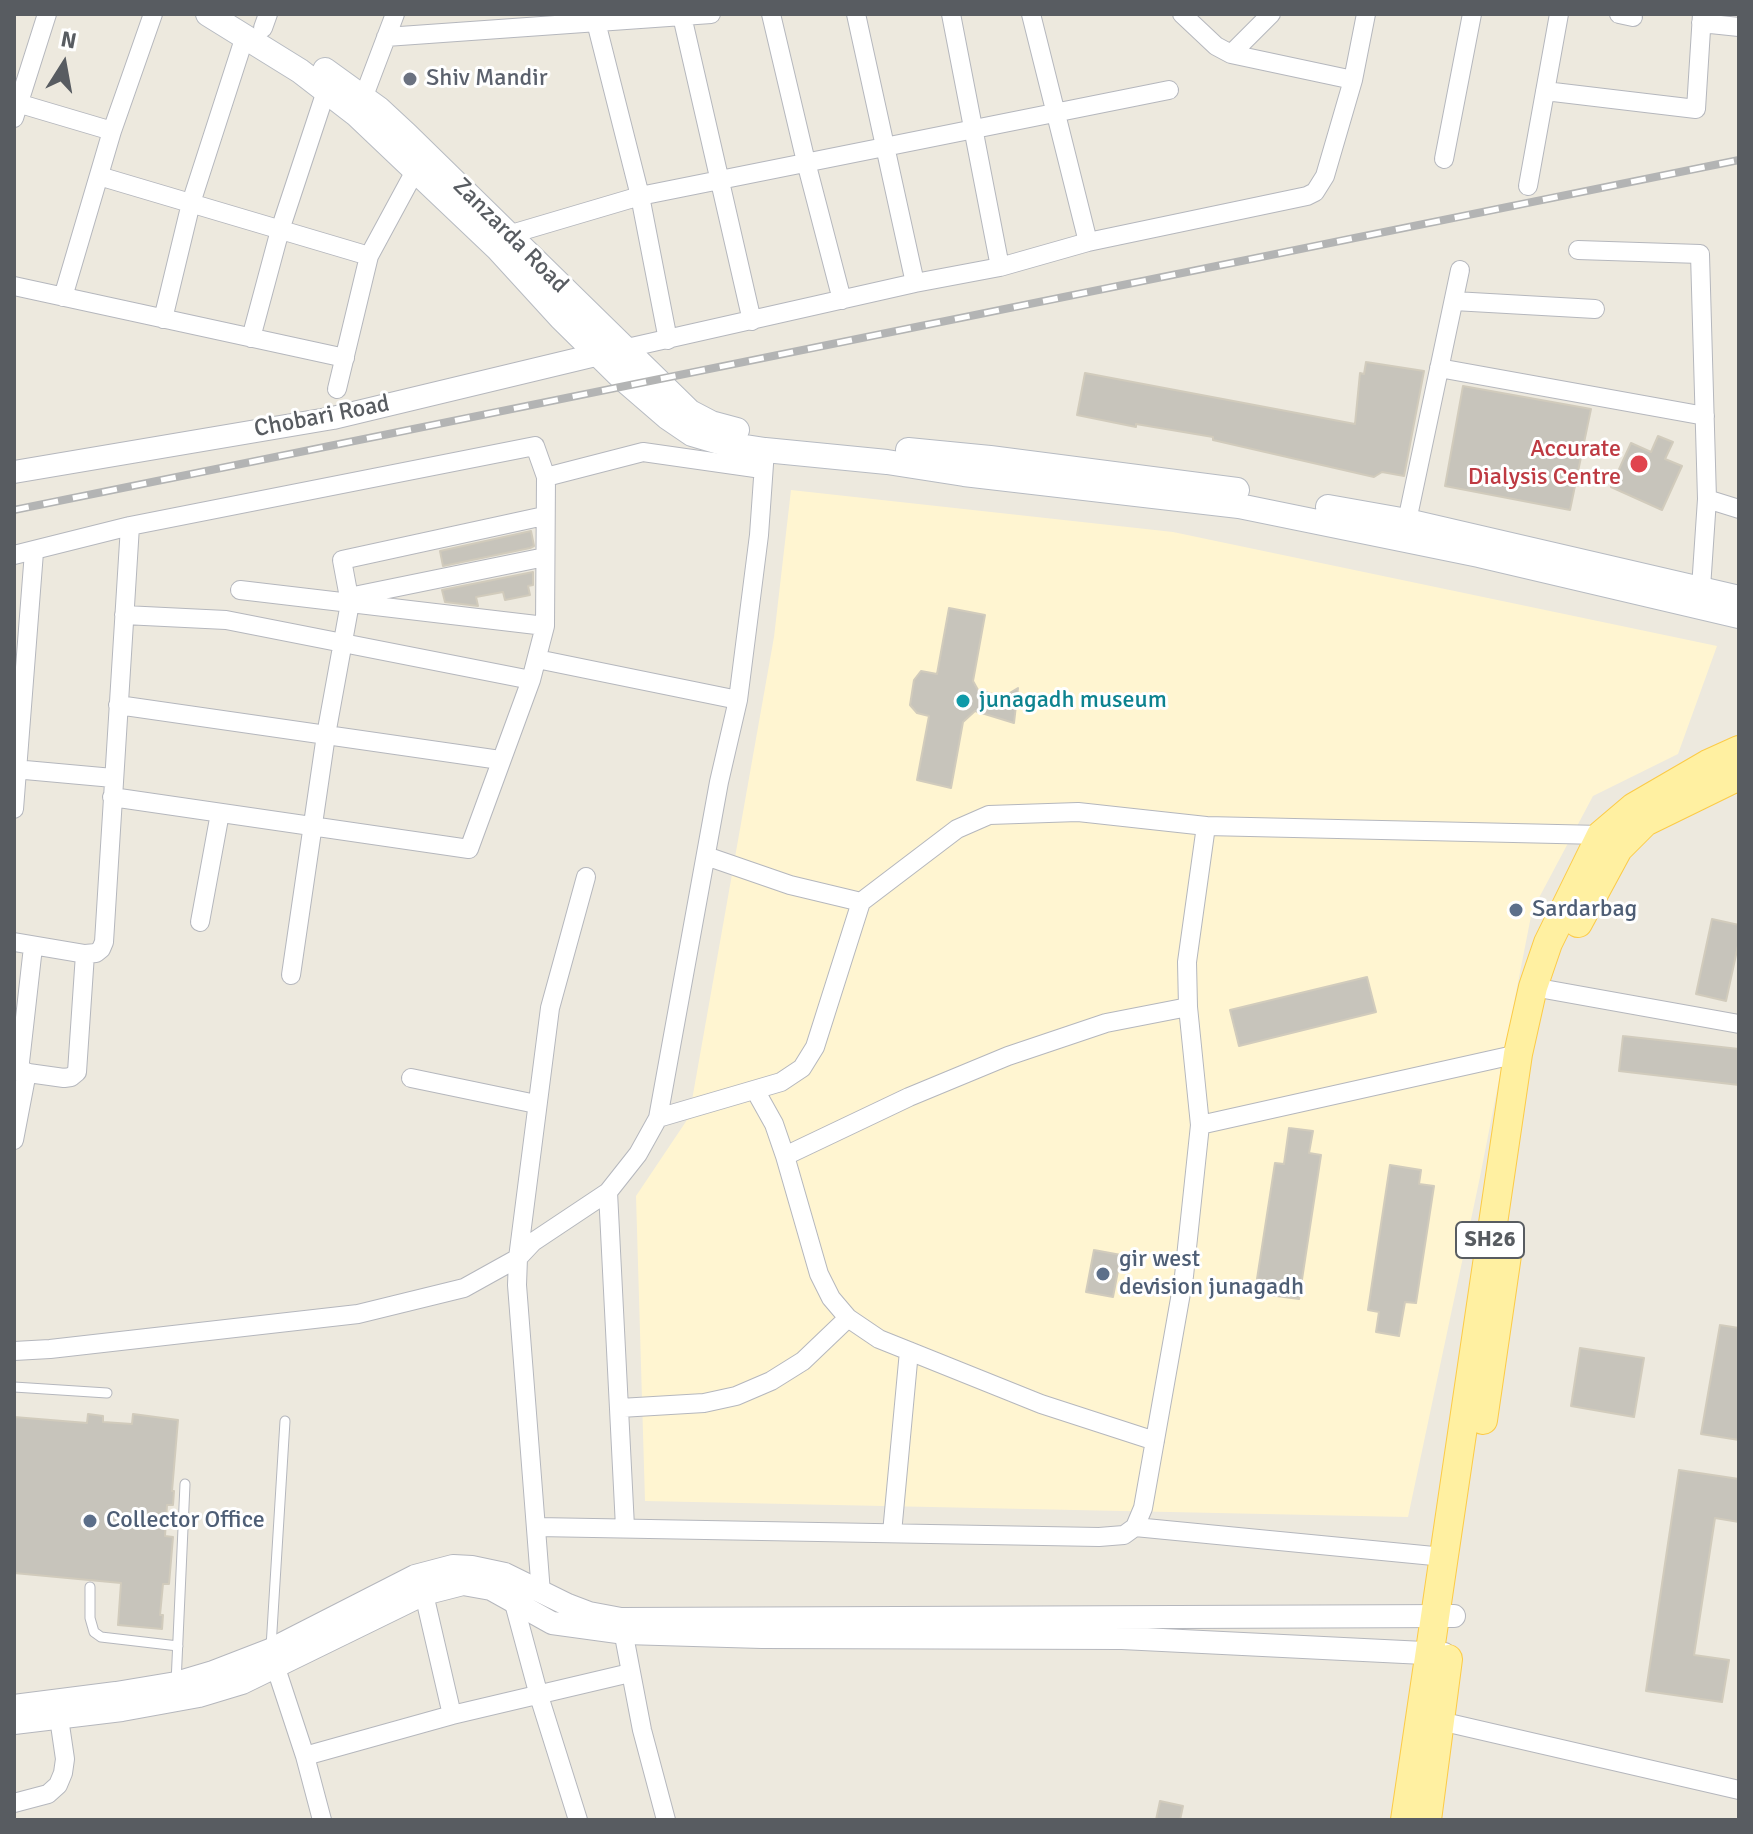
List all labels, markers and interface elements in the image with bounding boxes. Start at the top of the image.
north arrow [24,24,104,104]
text: N [59,25,79,55]
place label: Shiv Mandir [426,65,547,93]
marker: Shiv Mandir [401,70,419,88]
street label: Zanzarda Road [446,172,574,300]
street label: Chobari Road [252,390,392,444]
place label: Accurate Dialysis Centre [1468,436,1621,492]
marker: Accurate Dialysis Centre [1628,453,1650,475]
place label: junagadh museum [979,687,1167,715]
marker: junagadh museum [954,692,972,710]
place label: Sardarbag [1532,896,1637,924]
marker: Sardarbag [1507,901,1525,919]
road number: SH26 [1456,1222,1524,1258]
place label: gir west devision junagadh [1119,1246,1304,1302]
marker: gir west devision junagadh [1094,1265,1112,1283]
place label: Collector Office [106,1507,265,1535]
marker: Collector Office [81,1512,99,1530]

